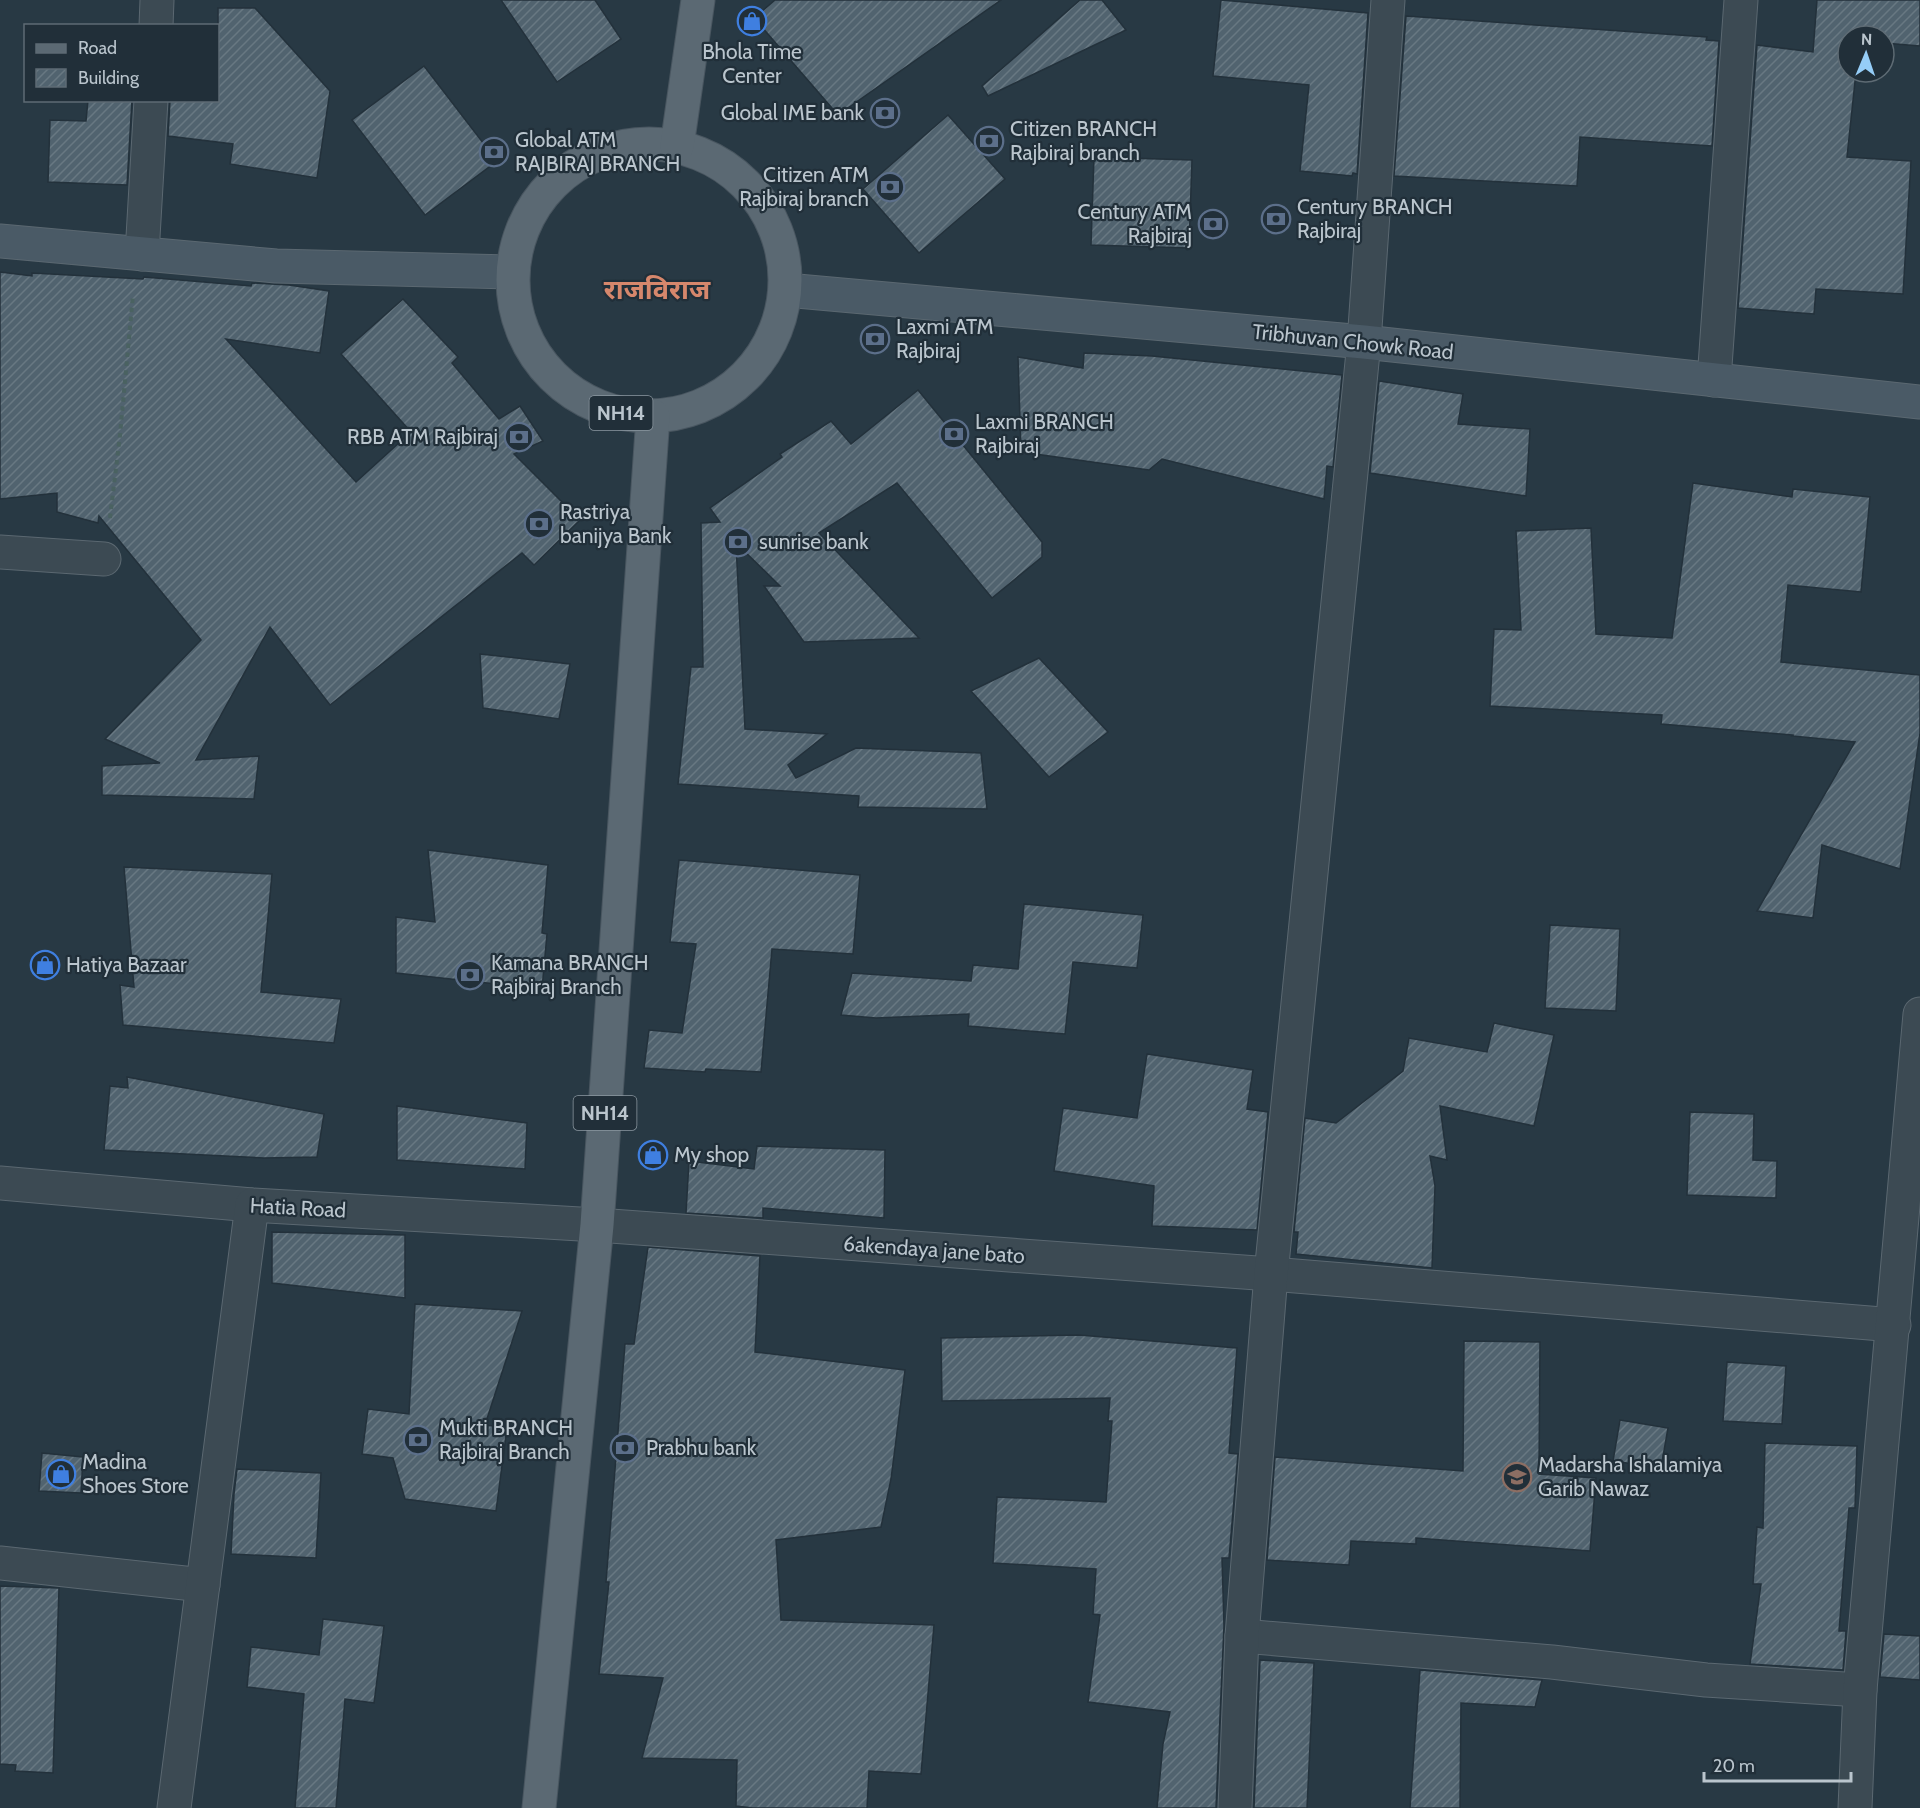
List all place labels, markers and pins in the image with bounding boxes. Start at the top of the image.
shop icon: Bhola Time Center [736,5,768,37]
place label: Bhola Time Center [702,39,802,88]
bank icon: Global IME bank [869,97,901,129]
place label: Global IME bank [721,100,865,125]
place label: Citizen BRANCH Rajbiraj branch [1010,116,1157,166]
bank icon: Citizen BRANCH Rajbiraj branch [973,125,1005,157]
place label: Global ATM RAJBIRAJ BRANCH [515,127,680,176]
bank icon: Global ATM RAJBIRAJ BRANCH [478,136,510,168]
place label: Citizen ATM Rajbiraj branch [739,162,869,212]
bank icon: Citizen ATM Rajbiraj branch [874,171,906,203]
place label: Century BRANCH Rajbiraj [1297,194,1453,244]
place label: Century ATM Rajbiraj [1077,199,1192,249]
bank icon: Century BRANCH Rajbiraj [1260,203,1292,235]
bank icon: Century ATM Rajbiraj [1197,208,1229,240]
place label: Laxmi ATM Rajbiraj [896,314,994,364]
bank icon: Laxmi ATM Rajbiraj [859,323,891,355]
place label: Laxmi BRANCH Rajbiraj [975,409,1114,459]
bank icon: Laxmi BRANCH Rajbiraj [938,418,970,450]
bank icon: RBB ATM Rajbiraj [503,421,535,453]
place label: RBB ATM Rajbiraj [347,424,498,450]
place label: Rastriya banijya Bank [560,499,672,549]
bank icon: Rastriya banijya Bank [523,508,555,540]
bank icon: sunrise bank [722,526,754,558]
place label: sunrise bank [759,529,869,554]
shop icon: Hatiya Bazaar [29,949,61,981]
place label: Kamana BRANCH Rajbiraj Branch [491,950,649,1000]
place label: Hatiya Bazaar [66,952,187,977]
bank icon: Kamana BRANCH Rajbiraj Branch [454,959,486,991]
shop icon: My shop [637,1139,669,1171]
place label: My shop [674,1142,749,1167]
place label: Mukti BRANCH Rajbiraj Branch [439,1415,573,1465]
bank icon: Mukti BRANCH Rajbiraj Branch [402,1424,434,1456]
bank icon: Prabhu bank [609,1432,641,1464]
place label: Prabhu bank [646,1435,757,1460]
place label: Madina Shoes Store [82,1449,189,1498]
place label: Madarsha Ishalamiya Garib Nawaz [1538,1452,1722,1501]
shop icon: Madina Shoes Store [45,1458,77,1490]
school or university icon: Madarsha Ishalamiya Garib Nawaz [1501,1461,1533,1493]

